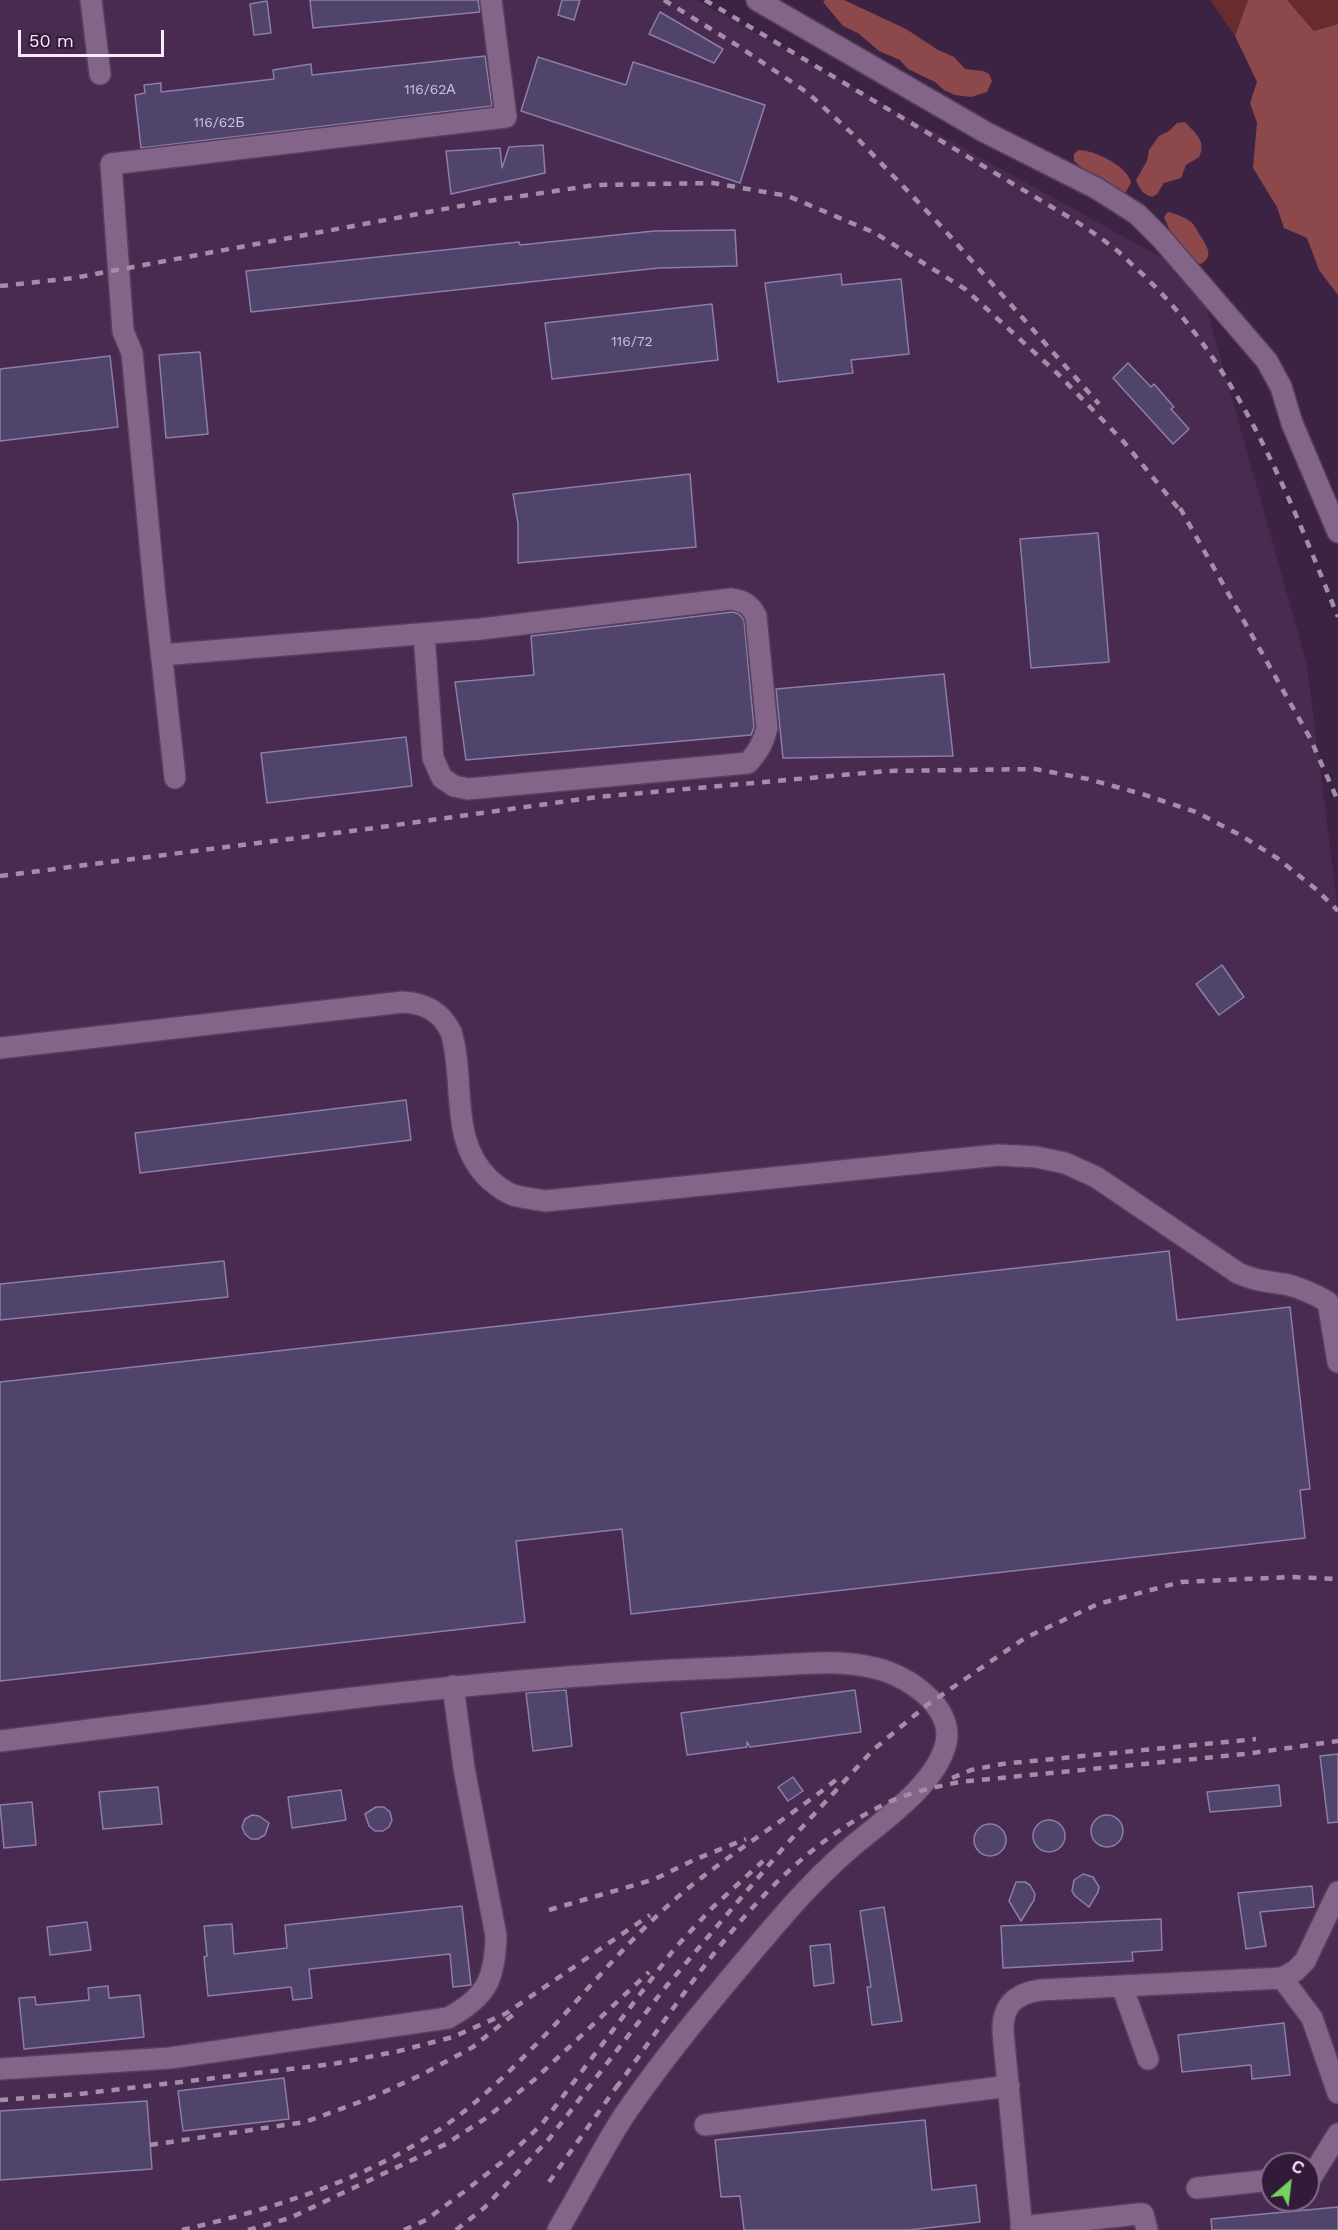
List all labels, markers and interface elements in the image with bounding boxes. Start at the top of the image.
scale bar [21,18,166,56]
text: 50 m [29,30,74,51]
house number: 116/62А [404,82,456,98]
house number: 116/62Б [193,115,245,131]
house number: 116/72 [611,334,653,350]
north arrow [1260,2152,1320,2212]
text: С [1288,2156,1307,2179]

